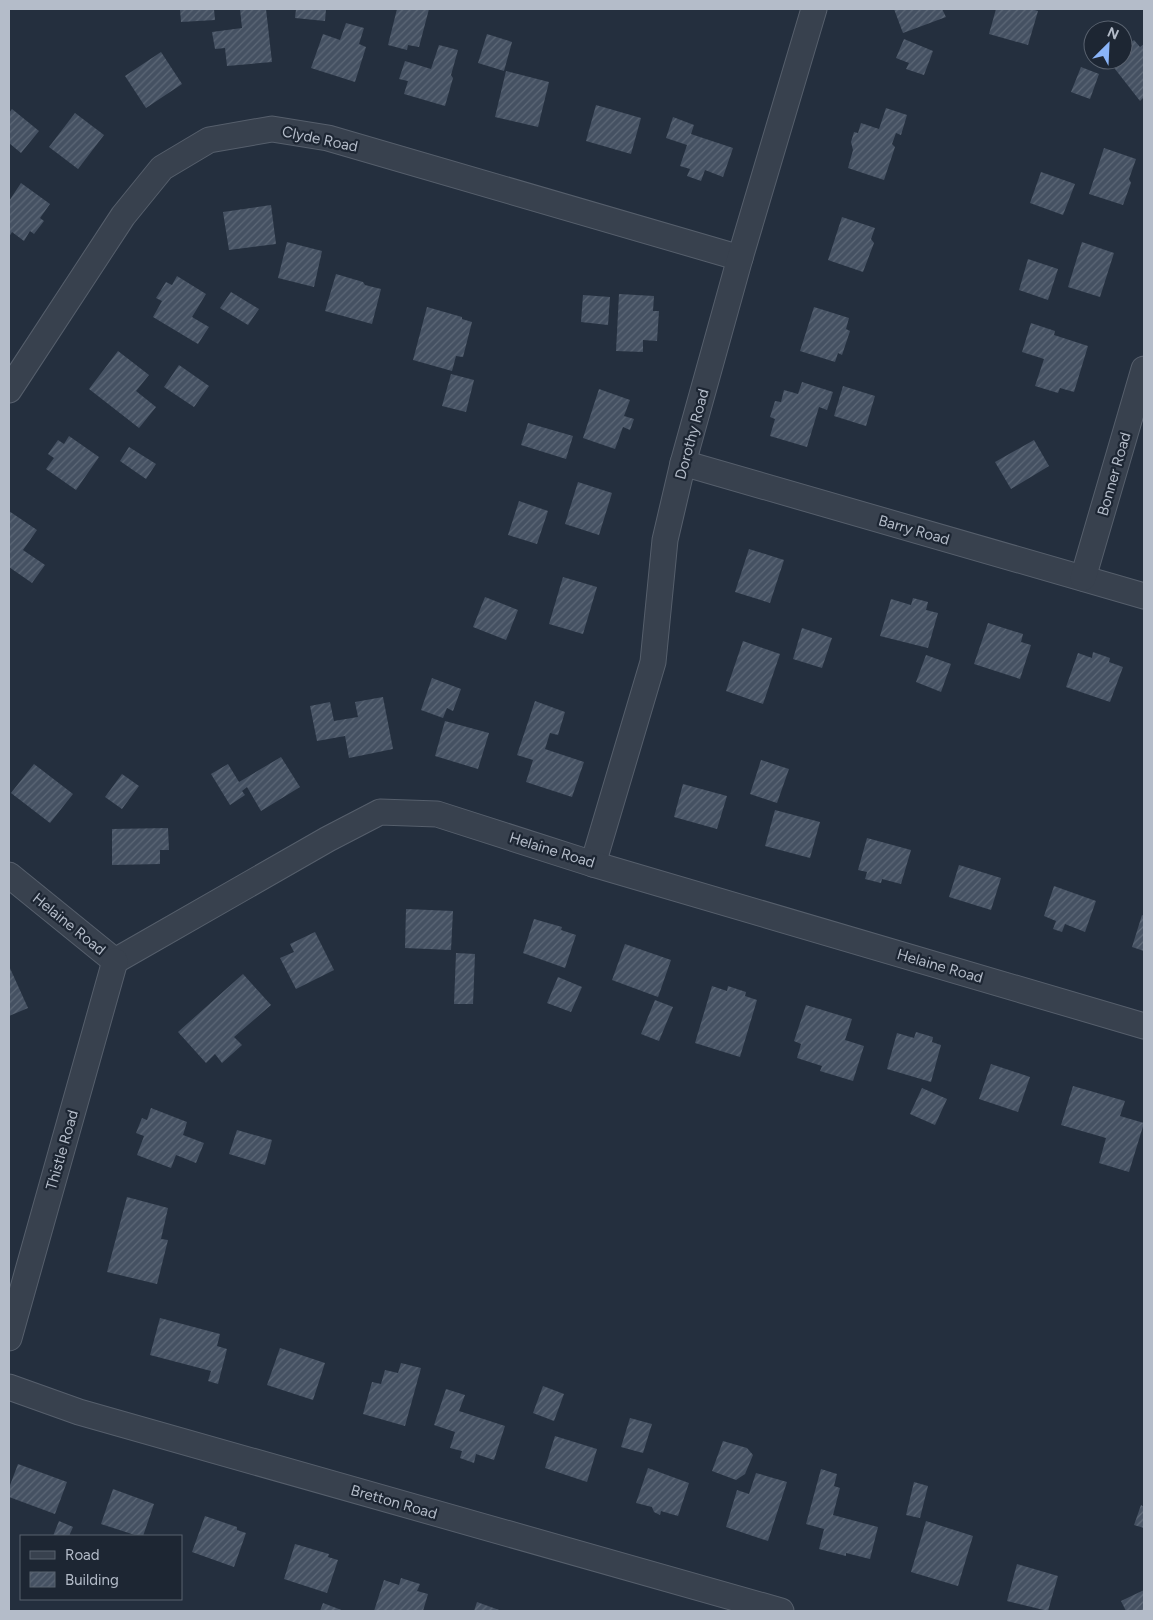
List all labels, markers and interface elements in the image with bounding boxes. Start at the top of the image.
north arrow [1083,20,1133,70]
text: N [1105,24,1121,44]
street label: Clyde Road [280,122,360,156]
street label: Dorothy Road [671,387,713,481]
street label: Bonner Road [1093,430,1135,518]
street label: Barry Road [876,511,952,549]
street label: Helaine Road [507,828,597,872]
street label: Helaine Road [29,889,109,959]
street label: Helaine Road [895,945,985,987]
street label: Thistle Road [42,1108,82,1192]
street label: Bretton Road [349,1481,439,1523]
legend [20,1535,182,1600]
text: Road [65,1546,100,1564]
text: Building [65,1571,119,1589]

